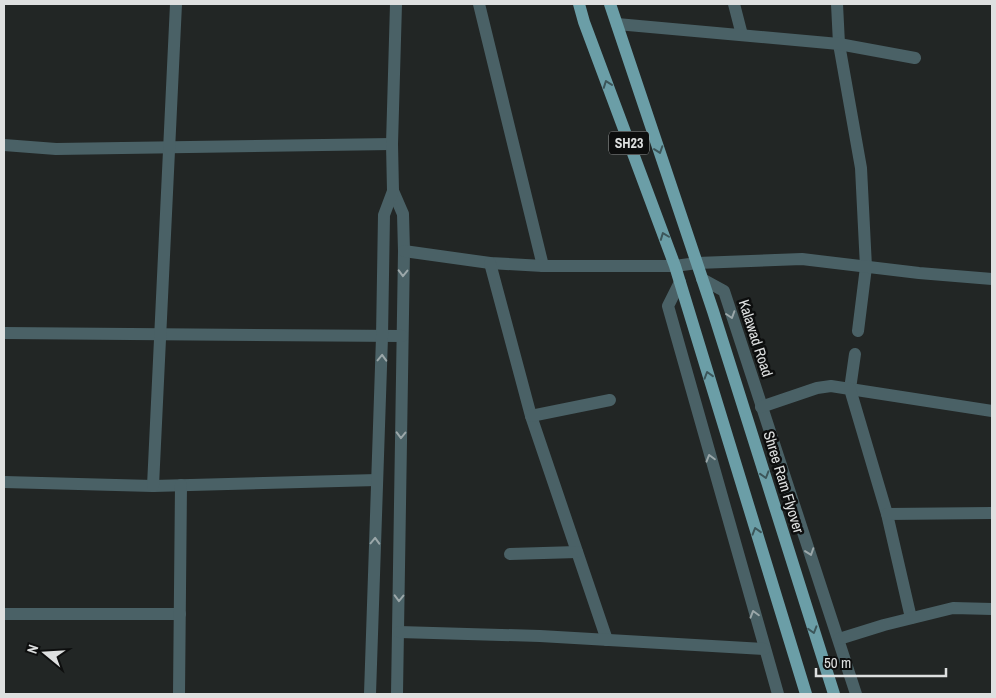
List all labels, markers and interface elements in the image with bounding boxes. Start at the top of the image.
one-way arrow [603,80,613,89]
road number: SH23 [609,132,649,154]
one-way arrow [654,145,664,153]
one-way arrow [659,233,669,241]
one-way arrow [398,269,409,277]
street label: Kalawad Road [734,297,778,379]
one-way arrow [725,310,735,318]
one-way arrow [376,353,387,361]
one-way arrow [704,372,714,380]
street label: Shree Ram Flyover [758,428,810,536]
one-way arrow [396,432,406,439]
one-way arrow [705,454,715,462]
one-way arrow [759,470,769,478]
one-way arrow [751,527,761,535]
one-way arrow [369,536,380,544]
one-way arrow [804,547,814,556]
one-way arrow [394,594,404,602]
one-way arrow [749,609,760,618]
one-way arrow [808,625,818,633]
north arrow [20,628,70,678]
text: N [23,642,42,656]
scale bar [816,646,946,678]
text: 50 m [824,652,851,673]

